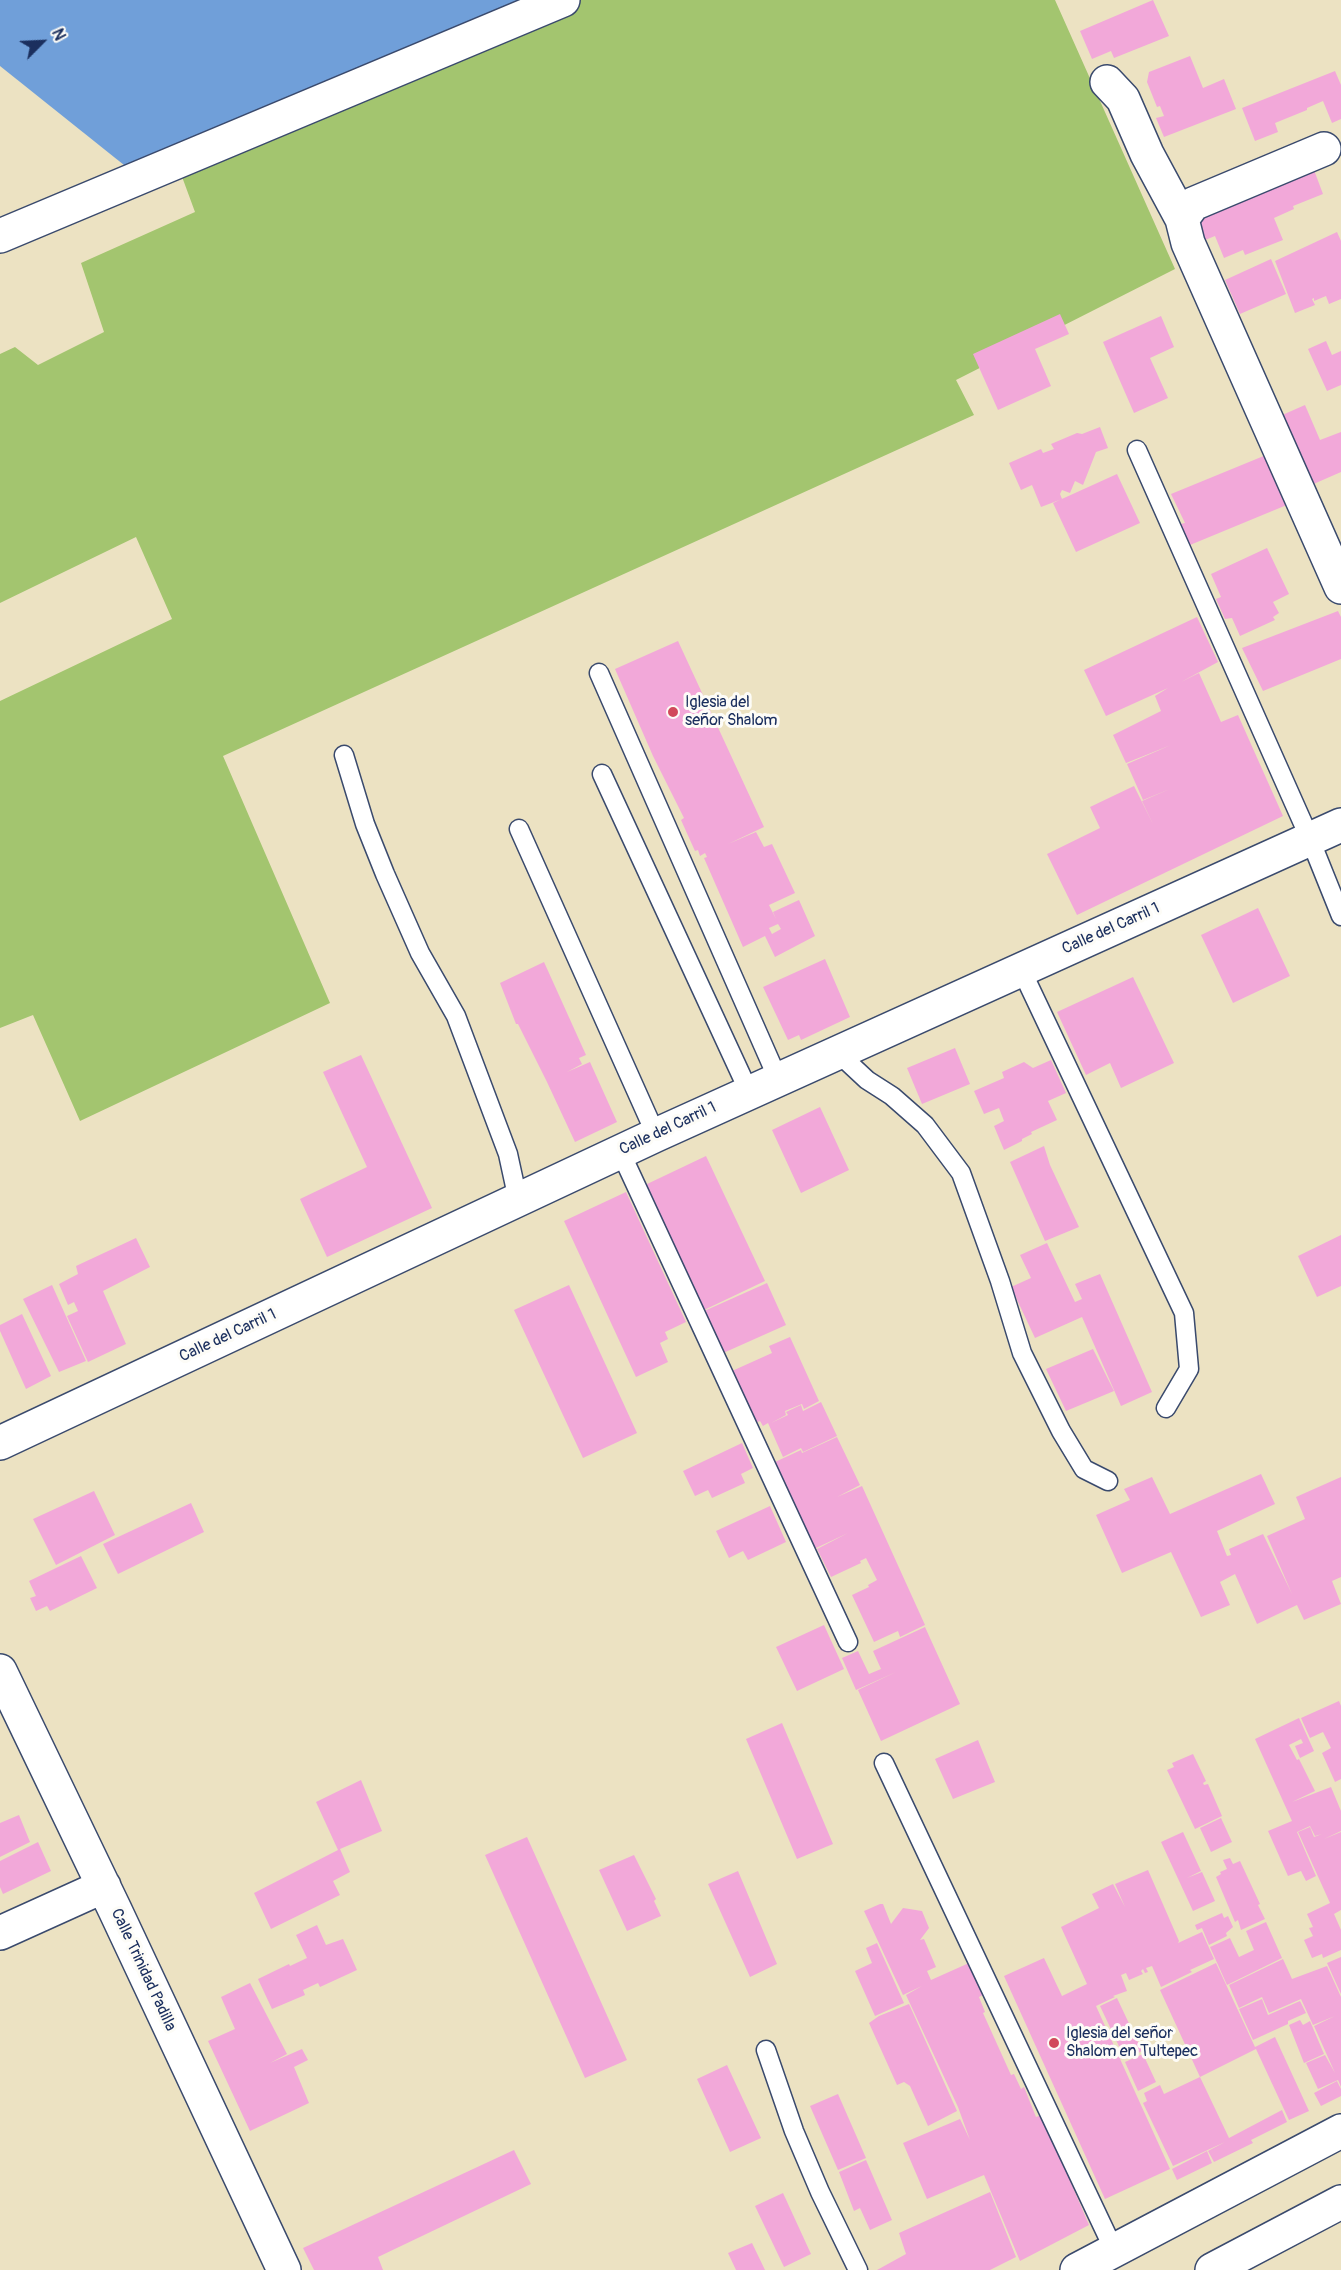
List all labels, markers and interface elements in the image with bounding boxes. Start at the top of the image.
north arrow [12,12,72,72]
text: N [47,26,70,44]
place label: Iglesia del señor Shalom [685,693,777,731]
marker: Iglesia del señor Shalom [666,705,680,719]
street label: Calle del Carril 1 [1059,899,1163,959]
street label: Calle del Carril 1 [617,1098,719,1160]
street label: Calle del Carril 1 [177,1305,279,1367]
street label: Calle Trinidad Padilla [106,1906,180,2034]
place label: Iglesia del señor Shalom en Tultepec [1066,2024,1198,2062]
marker: Iglesia del señor Shalom en Tultepec [1047,2036,1061,2050]

